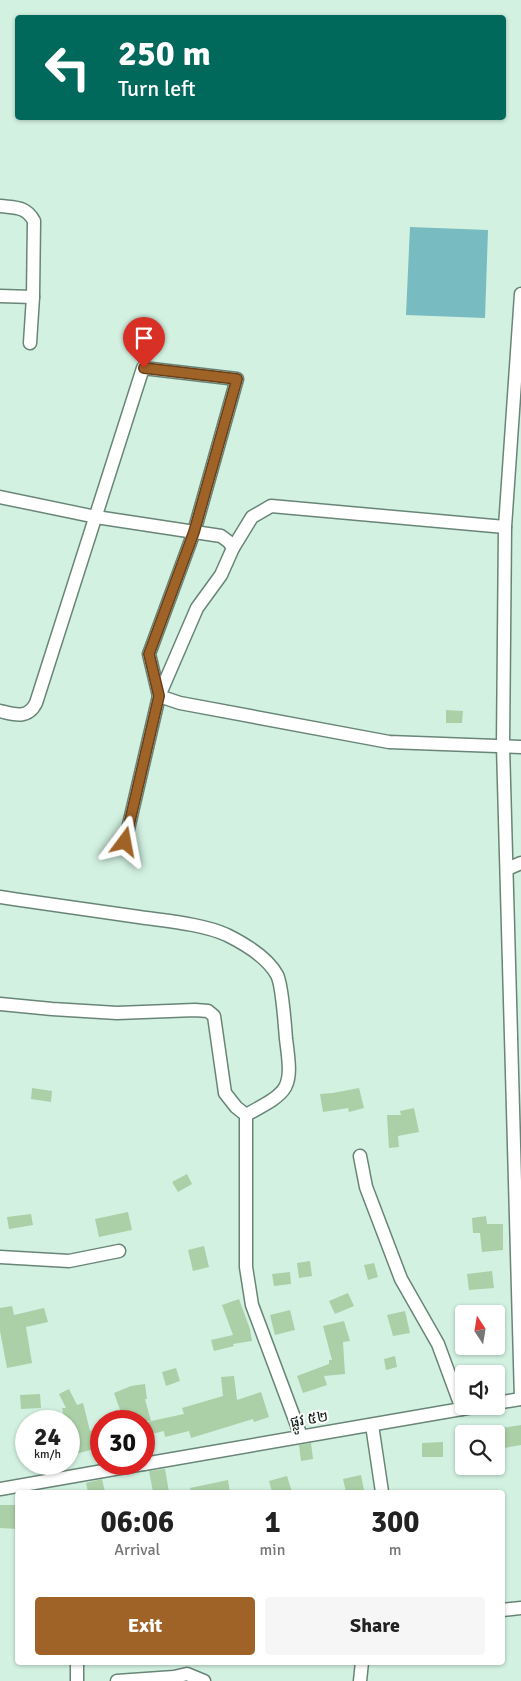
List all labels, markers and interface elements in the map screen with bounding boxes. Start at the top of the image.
text: 250 m [118,32,211,75]
icon: left [35,35,100,100]
text: Turn left [118,75,196,102]
pin [123,317,165,368]
icon: arrive [130,324,158,352]
position arrow [98,815,150,867]
north arrow [455,1305,505,1355]
map controls [455,1305,505,1475]
button: sound [455,1365,505,1415]
street label: ផ្លូវ ៥២ [288,1407,330,1436]
speed limit sign: 30 [90,1410,155,1475]
text: 24 [34,1421,61,1452]
button: search [455,1425,505,1475]
text: km/h [34,1447,61,1462]
text: 06:06 [100,1504,174,1541]
text: 1 [264,1504,281,1541]
text: 300 [371,1504,419,1541]
text: Arrival [114,1540,160,1560]
text: min [260,1540,285,1560]
text: m [389,1540,402,1560]
button: Exit [35,1597,255,1655]
button: Share [265,1597,485,1655]

